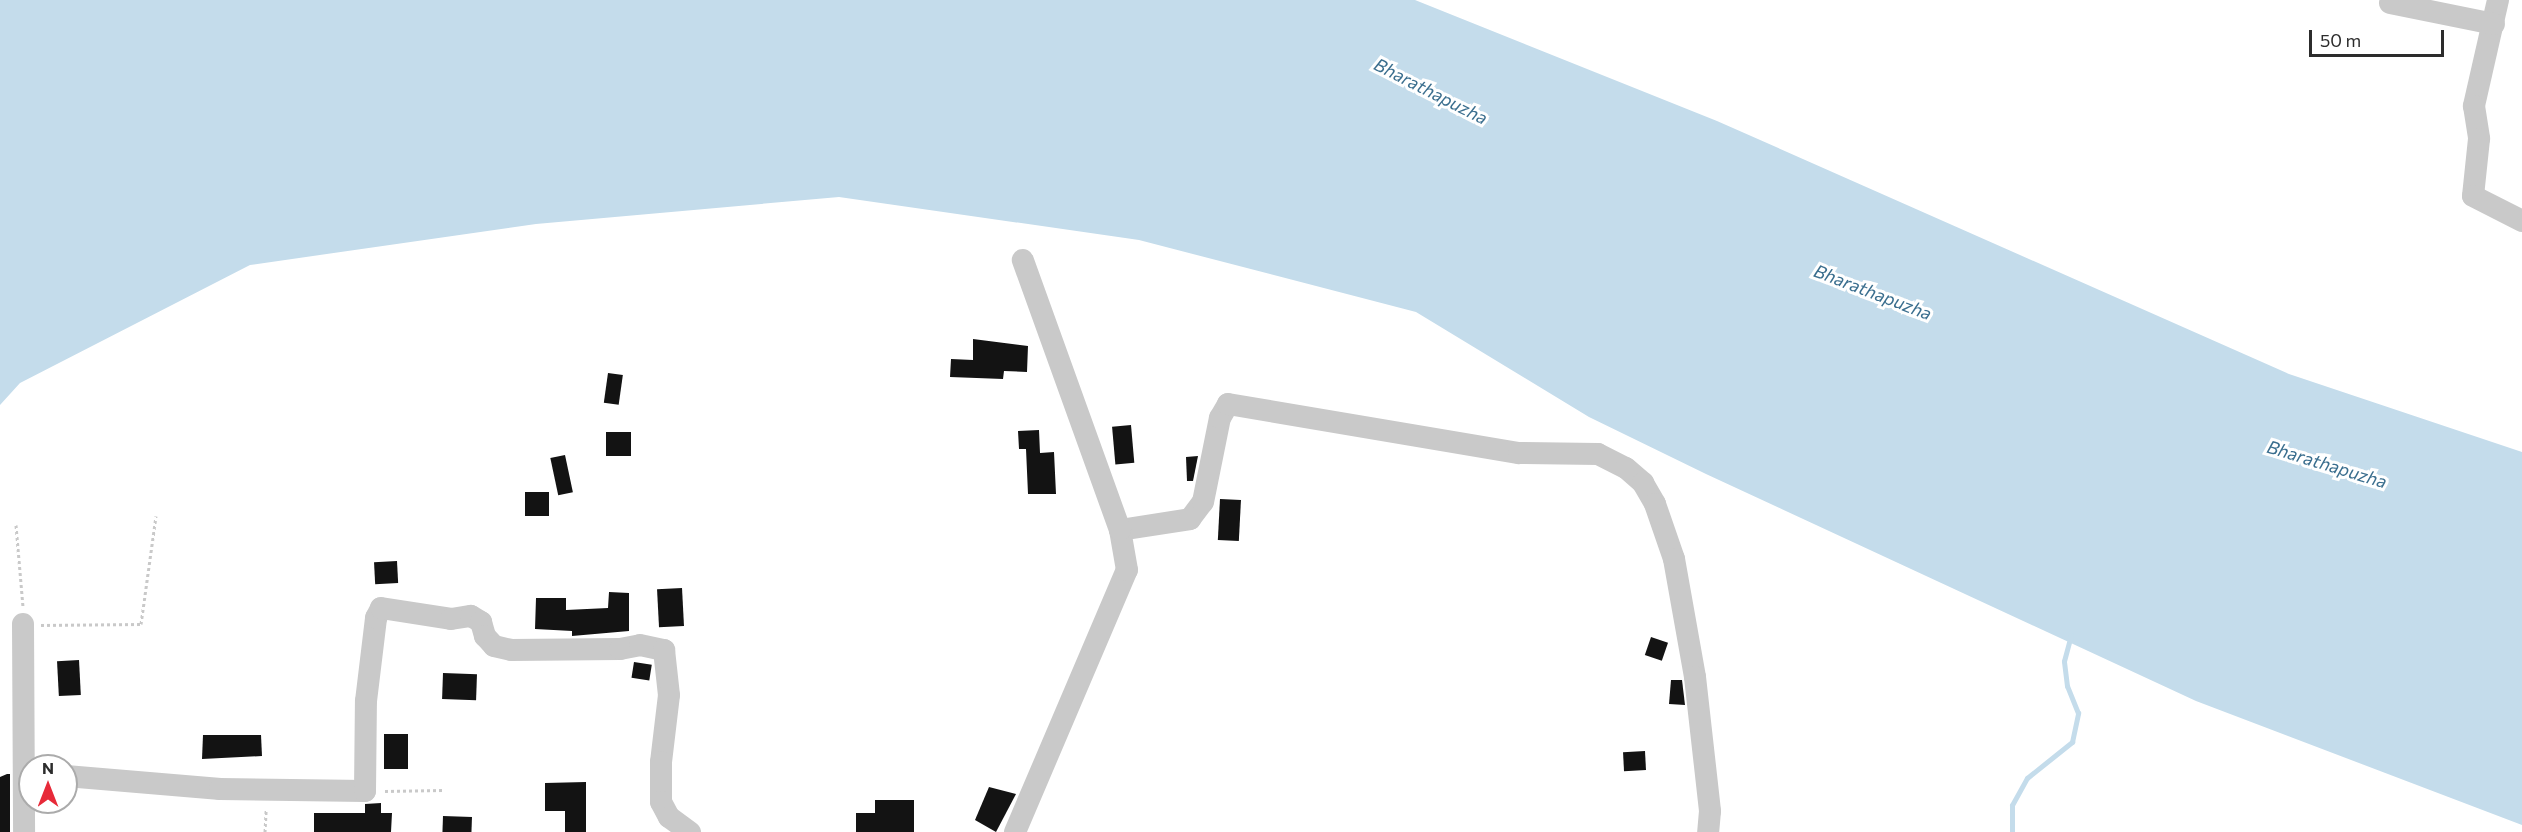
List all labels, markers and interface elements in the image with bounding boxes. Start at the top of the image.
scale bar [2312,18,2447,56]
text: 50 m [2320,29,2361,51]
water label: Bharathapuzha [1371,53,1491,129]
water label: Bharathapuzha [1811,260,1935,324]
water label: Bharathapuzha [2264,436,2390,492]
north arrow [18,754,78,814]
text: N [42,758,54,777]

